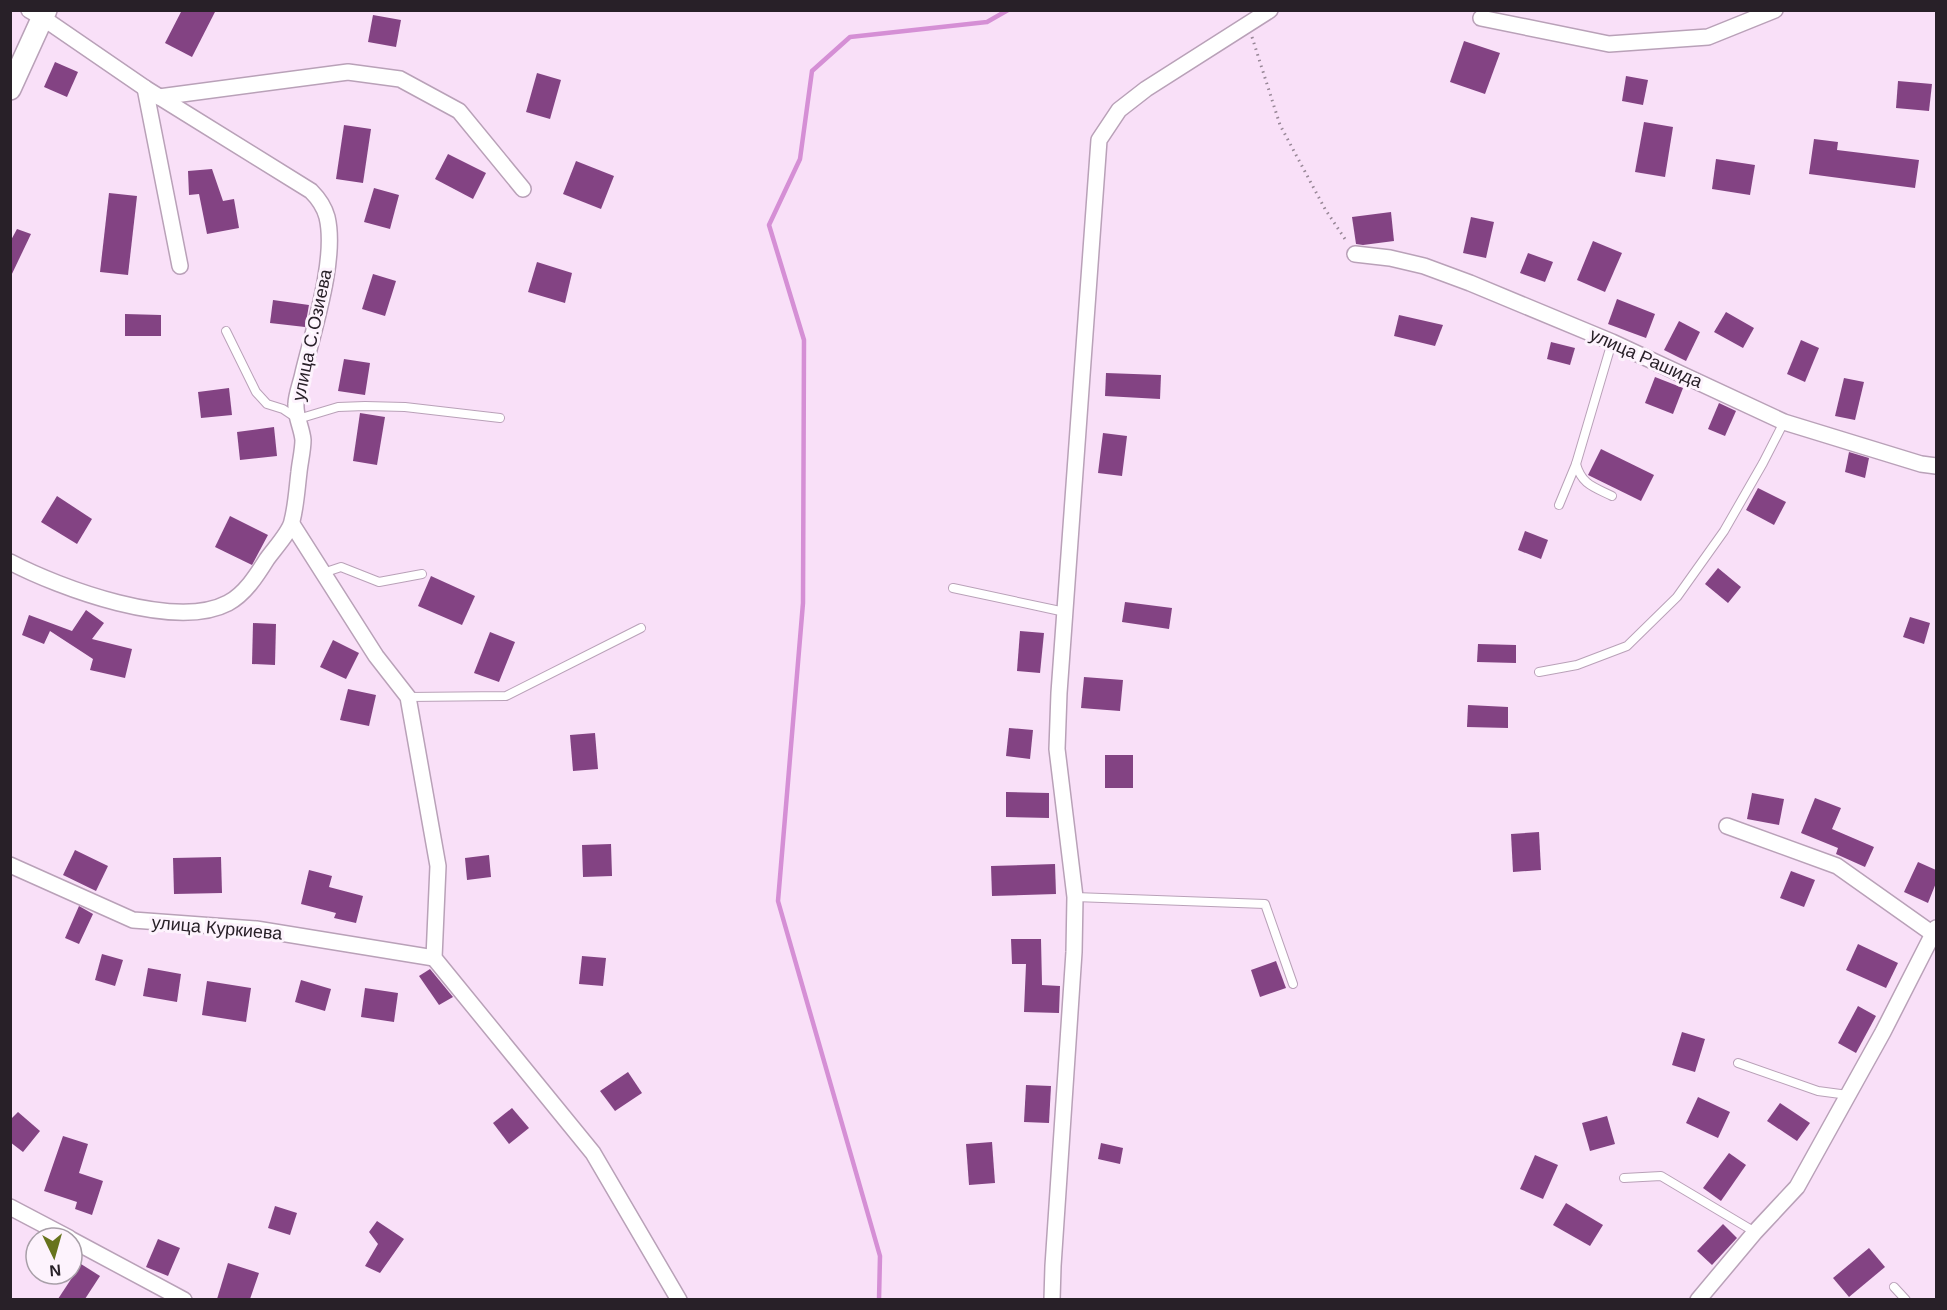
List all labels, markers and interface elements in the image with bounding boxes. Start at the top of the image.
street label: улица С.Озиева [288,266,336,403]
street label: улица Рашида [1587,324,1706,392]
street label: улица Куркиева [151,912,284,944]
north arrow [24,1226,84,1286]
text: N [49,1261,62,1279]

